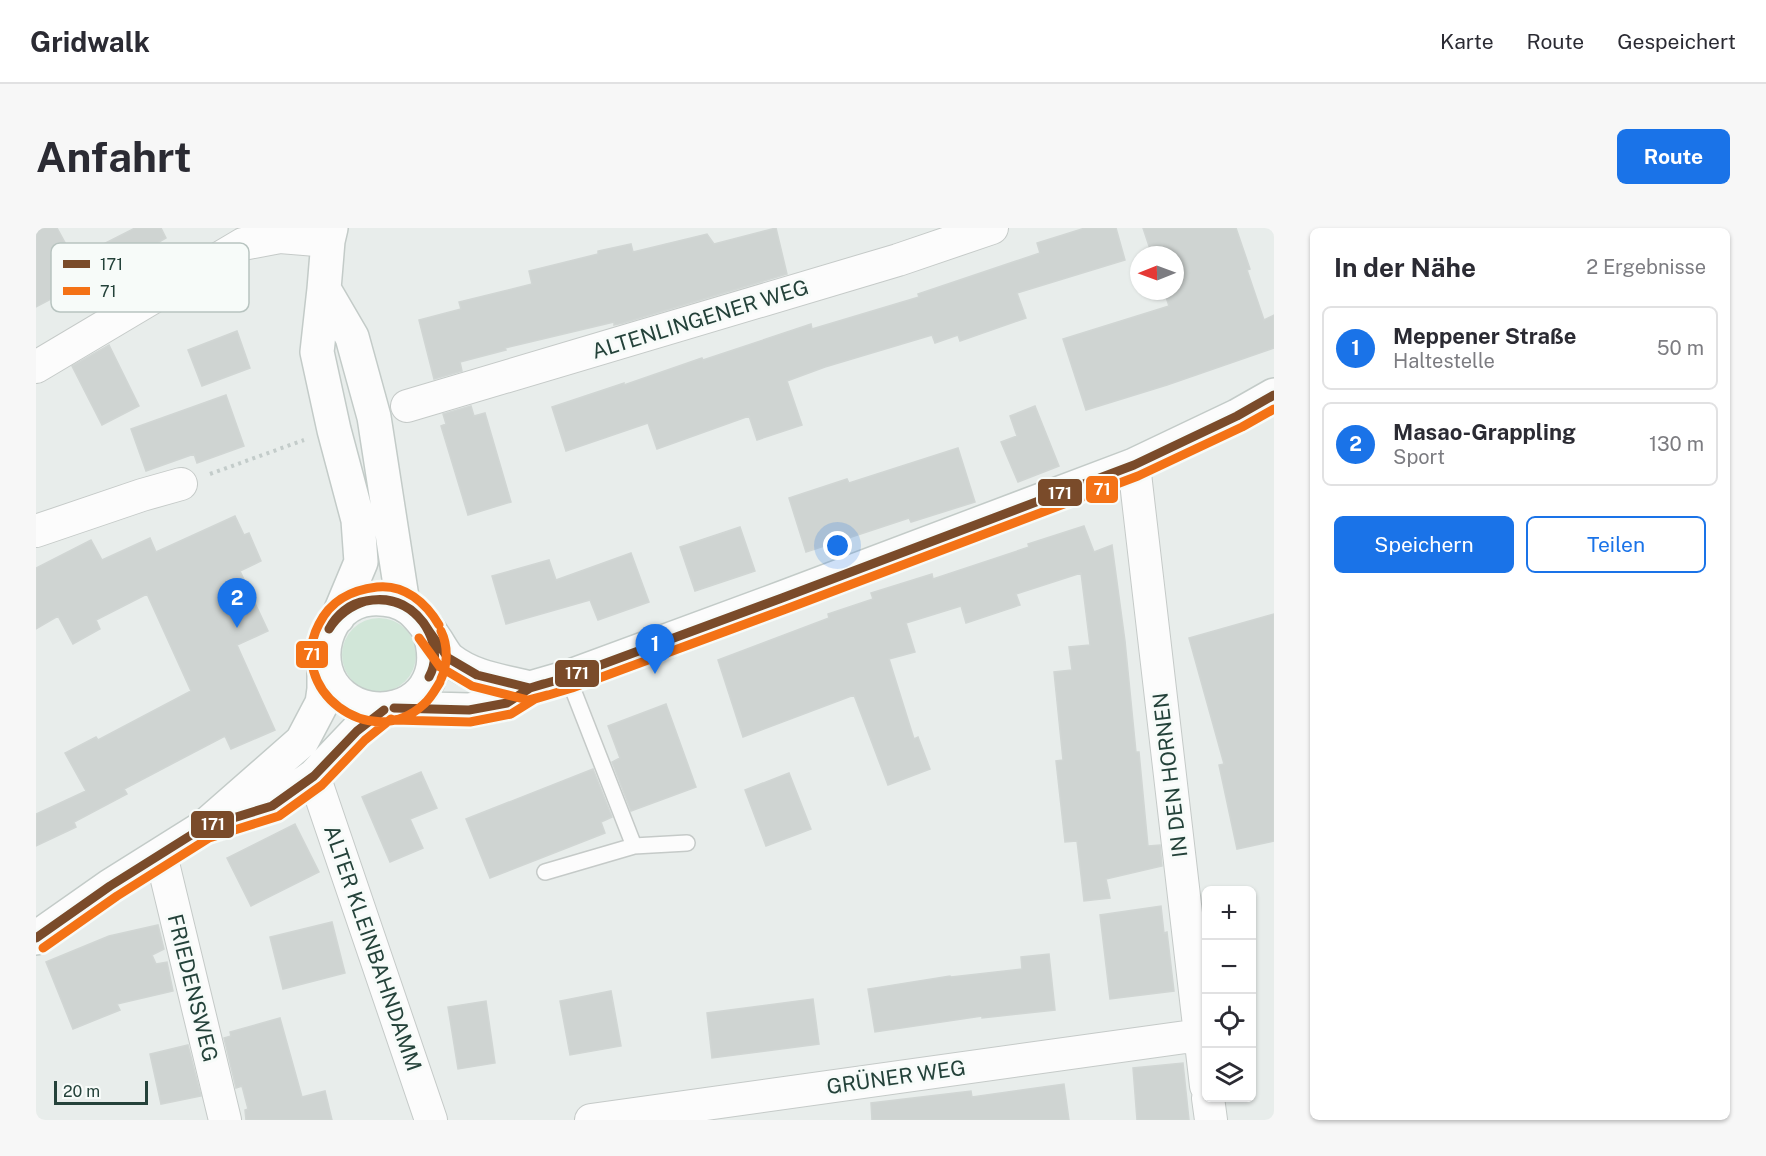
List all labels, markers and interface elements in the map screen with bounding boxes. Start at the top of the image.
text: Gridwalk [30,25,150,58]
text: Karte [1440,29,1494,54]
text: Route [1527,29,1584,54]
text: Gespeichert [1617,29,1736,54]
button: Route [1617,129,1730,184]
text: Anfahrt [36,132,192,181]
legend [51,243,249,312]
north arrow [1130,246,1184,300]
text: In der Nähe [1334,252,1476,283]
text: 171 [100,255,123,274]
text: 2 Ergebnisse [1586,255,1706,279]
street label: ALTENLINGENER WEG [589,274,811,364]
text: 71 [100,282,116,301]
text: Meppener Straße [1393,323,1577,349]
text: 1 [1351,336,1360,360]
text: 50 m [1657,336,1704,360]
text: Haltestelle [1393,349,1495,373]
text: Masao-Grappling [1393,419,1576,445]
text: 2 [1349,432,1362,456]
text: 130 m [1649,432,1704,456]
text: Sport [1393,445,1445,469]
line badge: 71 [1085,475,1119,504]
line badge: 171 [1037,478,1083,507]
text: 71 [1093,480,1111,499]
text: 171 [1048,484,1072,503]
button: Speichern [1334,516,1514,573]
button: Teilen [1526,516,1706,573]
your location [823,531,852,560]
pin: 2 [218,578,256,628]
pin: 1 [636,624,674,674]
line badge: 71 [295,640,329,669]
text: 71 [303,645,321,664]
line badge: 171 [554,659,600,688]
text: 171 [565,664,589,683]
street label: IN DEN HORNEN [1147,691,1193,859]
line badge: 171 [190,810,235,839]
text: 171 [201,815,225,834]
street label: ALTER KLEINBAHNDAMM [319,822,427,1074]
map controls [1202,886,1256,1102]
button: + [1202,886,1256,940]
street label: FRIEDENSWEG [163,912,223,1064]
button: − [1202,940,1256,994]
button: locate [1202,994,1256,1048]
button: layers [1202,1048,1256,1102]
street label: GRÜNER WEG [825,1055,967,1099]
scale bar [54,1078,148,1106]
text: 20 m [63,1082,100,1101]

